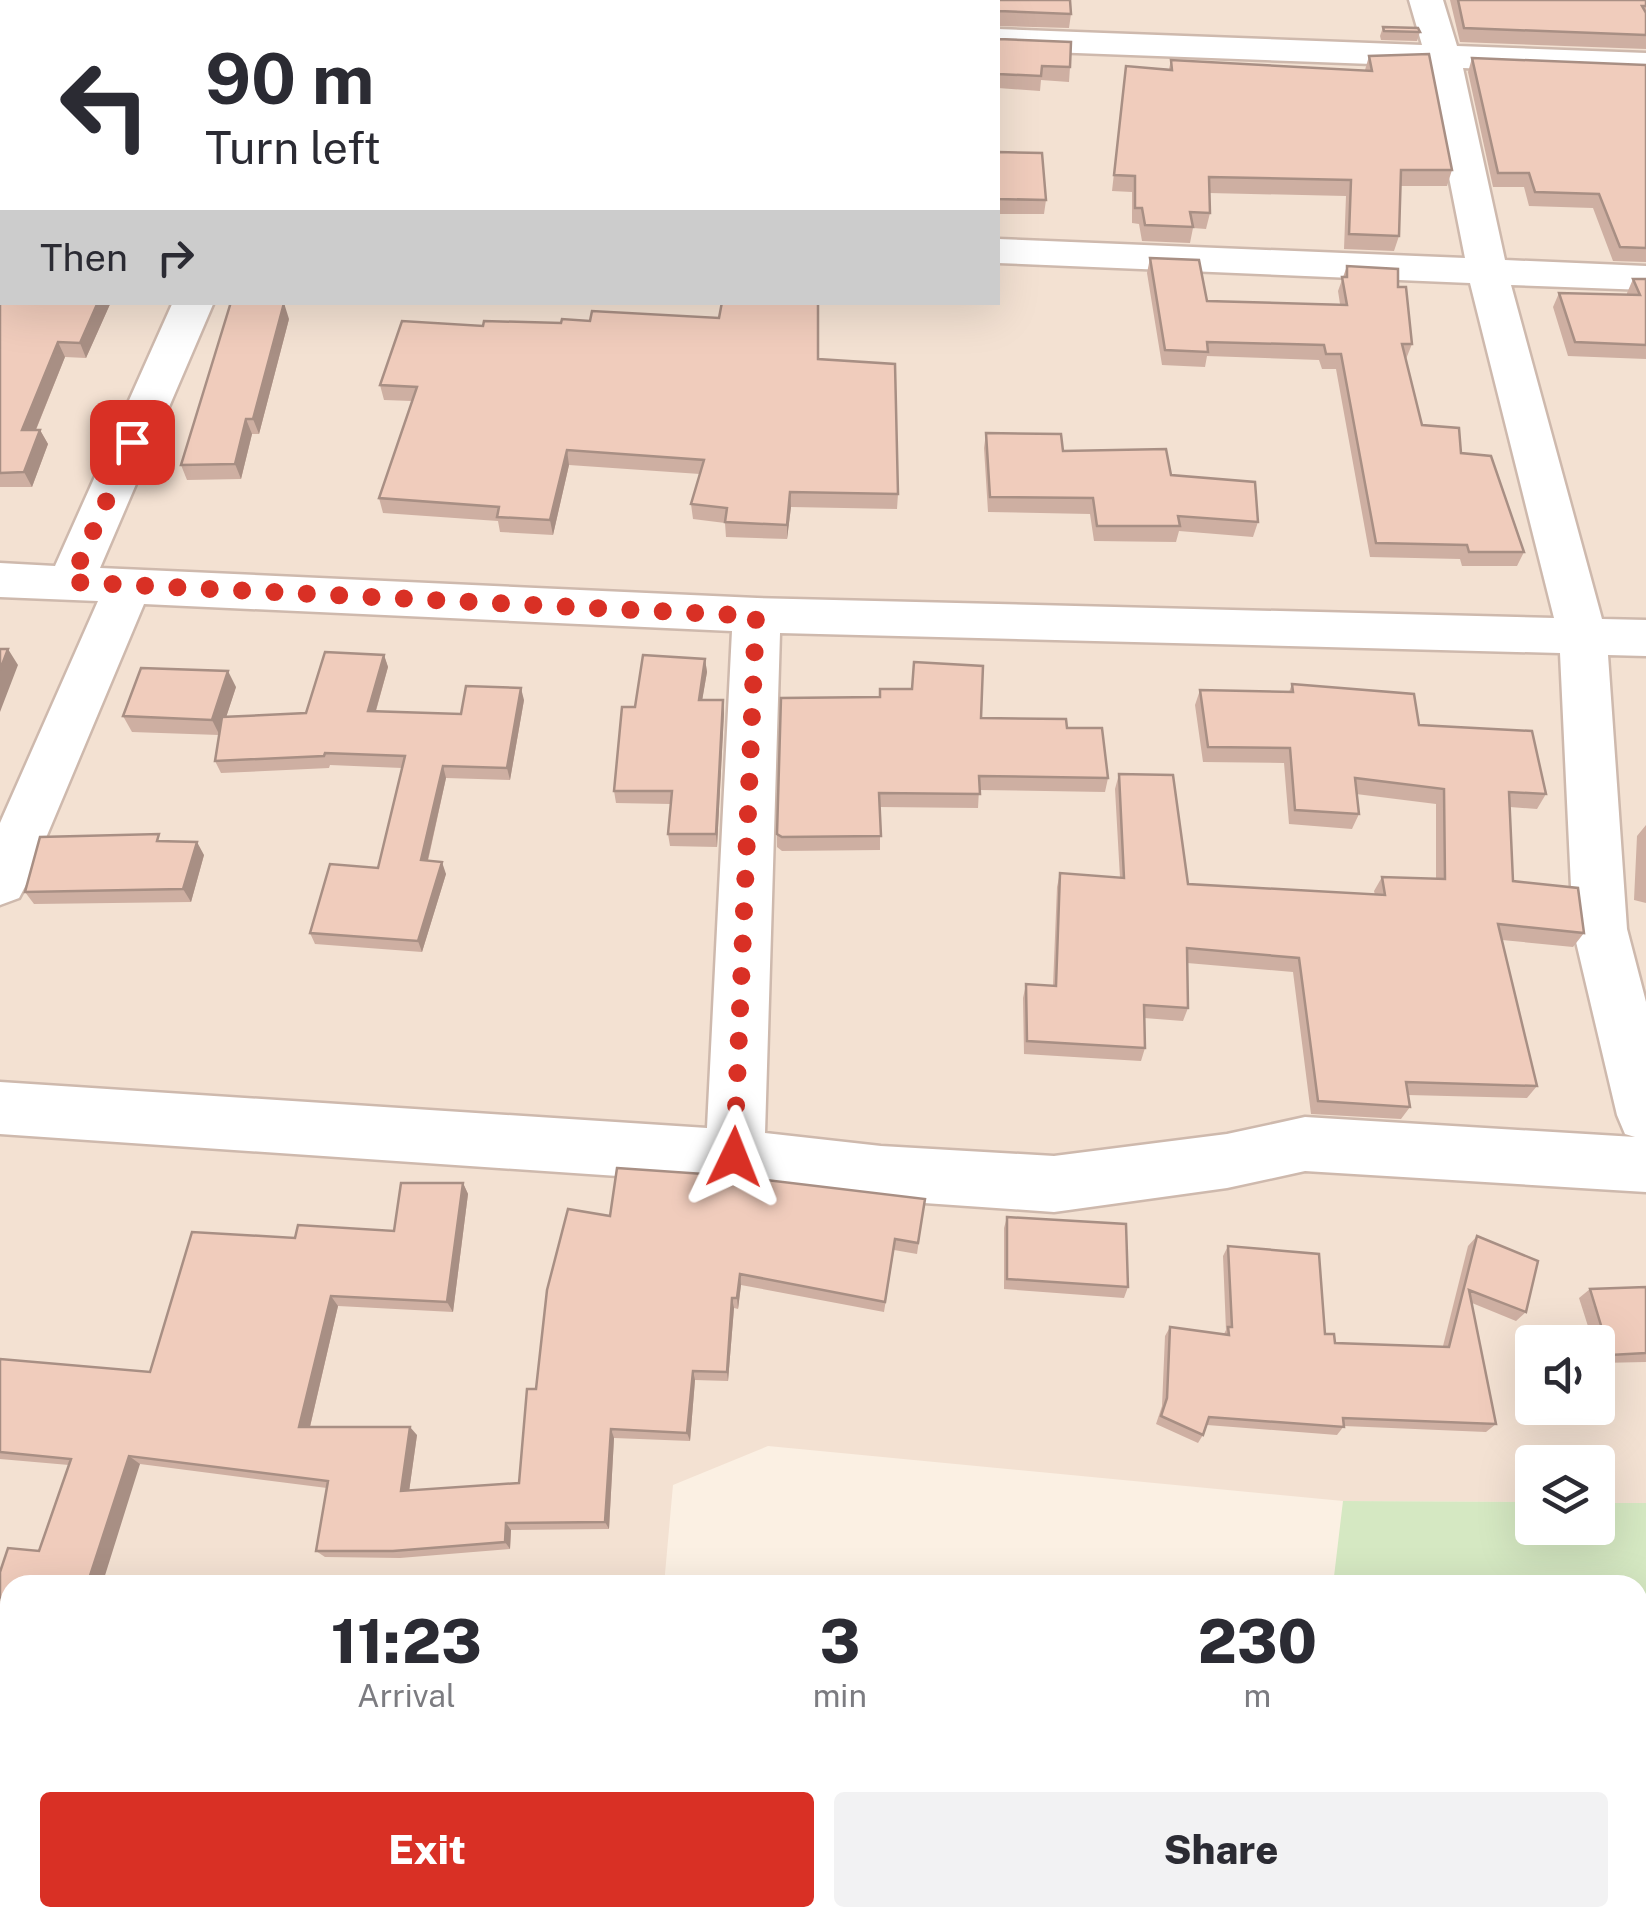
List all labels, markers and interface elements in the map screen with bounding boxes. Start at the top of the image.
text: 90 m [205,37,375,120]
icon: left [40,40,170,170]
text: Turn left [205,121,381,174]
icon: right [148,230,203,285]
text: Then [40,235,128,280]
pin [90,400,175,485]
icon: arrive [105,415,160,470]
position arrow [682,1105,786,1209]
map controls [1515,1325,1615,1545]
button: sound [1515,1325,1615,1425]
button: layers [1515,1445,1615,1545]
text: 11:23 [331,1606,482,1677]
text: 3 [819,1606,860,1677]
text: 230 [1198,1606,1317,1677]
text: Arrival [357,1677,456,1714]
text: min [813,1677,867,1714]
text: m [1244,1677,1271,1714]
button: Exit [40,1792,814,1907]
button: Share [834,1792,1608,1907]

